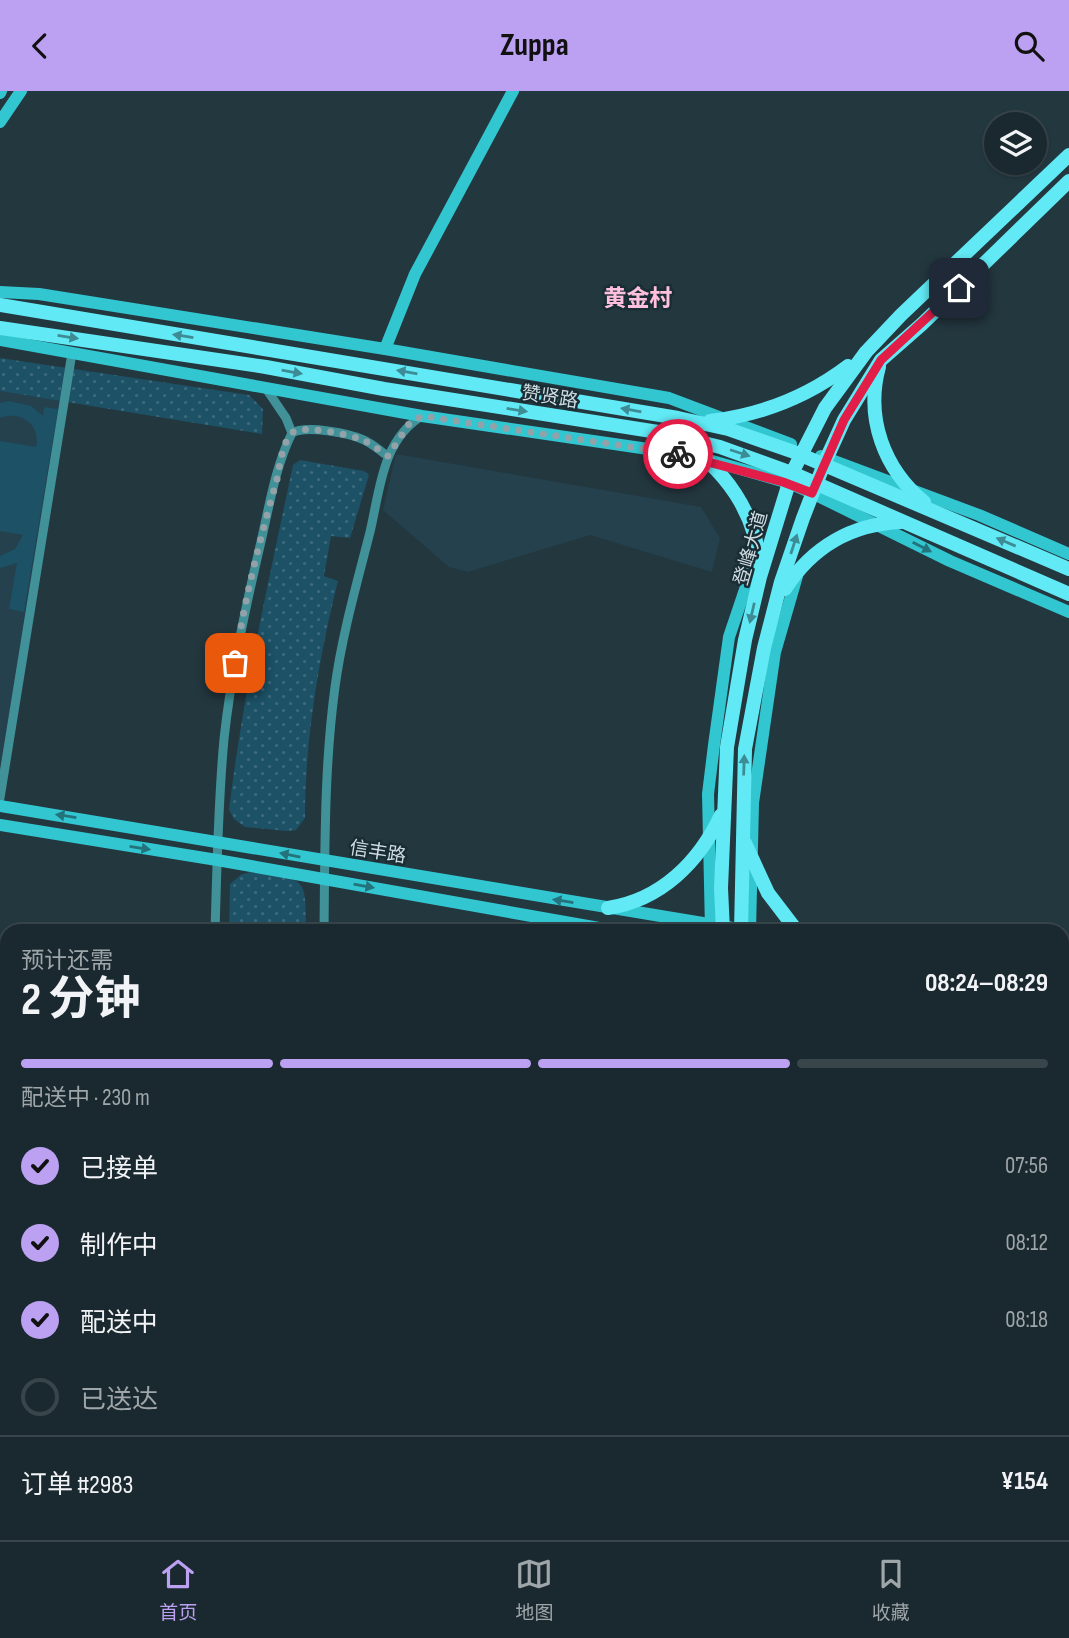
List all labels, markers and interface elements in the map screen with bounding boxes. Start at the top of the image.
text: Zuppa [500,26,569,65]
icon: back [21,27,59,65]
icon: search [1010,27,1048,65]
map controls [984,112,1047,175]
button: layers [984,112,1047,175]
pin [929,258,989,318]
icon: home [940,269,978,307]
district label: 黄金村 [604,285,673,313]
one-way arrow [171,330,193,341]
one-way arrow [57,332,79,343]
one-way arrow [281,367,303,378]
one-way arrow [396,367,418,378]
street label: 赞贤路 [520,382,580,413]
one-way arrow [620,404,642,415]
one-way arrow [506,405,528,416]
courier [643,419,713,489]
icon: bike [659,435,697,473]
one-way arrow [729,448,750,459]
street label: 登峰大道 [730,509,773,588]
one-way arrow [789,533,800,554]
one-way arrow [996,536,1017,547]
one-way arrow [912,541,932,552]
one-way arrow [746,602,757,624]
pin [205,633,265,693]
icon: bag [216,644,254,682]
one-way arrow [739,754,750,776]
one-way arrow [55,810,77,821]
street label: 信丰路 [348,837,408,868]
one-way arrow [129,843,151,854]
one-way arrow [279,849,301,860]
one-way arrow [353,881,375,892]
one-way arrow [552,895,574,906]
text: 预计还需 [21,947,113,975]
text: 08:24–08:29 [925,968,1048,999]
text: 2 分钟 [21,973,140,1028]
text: 配送中 · 230 m [21,1084,150,1112]
icon: check [21,1147,59,1185]
text: 07:56 [1005,1152,1048,1180]
text: 已接单 [80,1154,158,1185]
icon: check [21,1224,59,1262]
text: 08:12 [1006,1229,1048,1257]
text: 制作中 [80,1231,158,1262]
icon: check [21,1301,59,1339]
text: 08:18 [1005,1306,1048,1334]
text: 配送中 [80,1308,158,1339]
text: 已送达 [80,1385,158,1416]
text: ¥154 [1001,1466,1048,1497]
text: 订单 #2983 [21,1470,133,1501]
tab: 首页 [159,1555,197,1625]
tab: 地图 [515,1555,554,1625]
tab: 收藏 [872,1555,910,1625]

